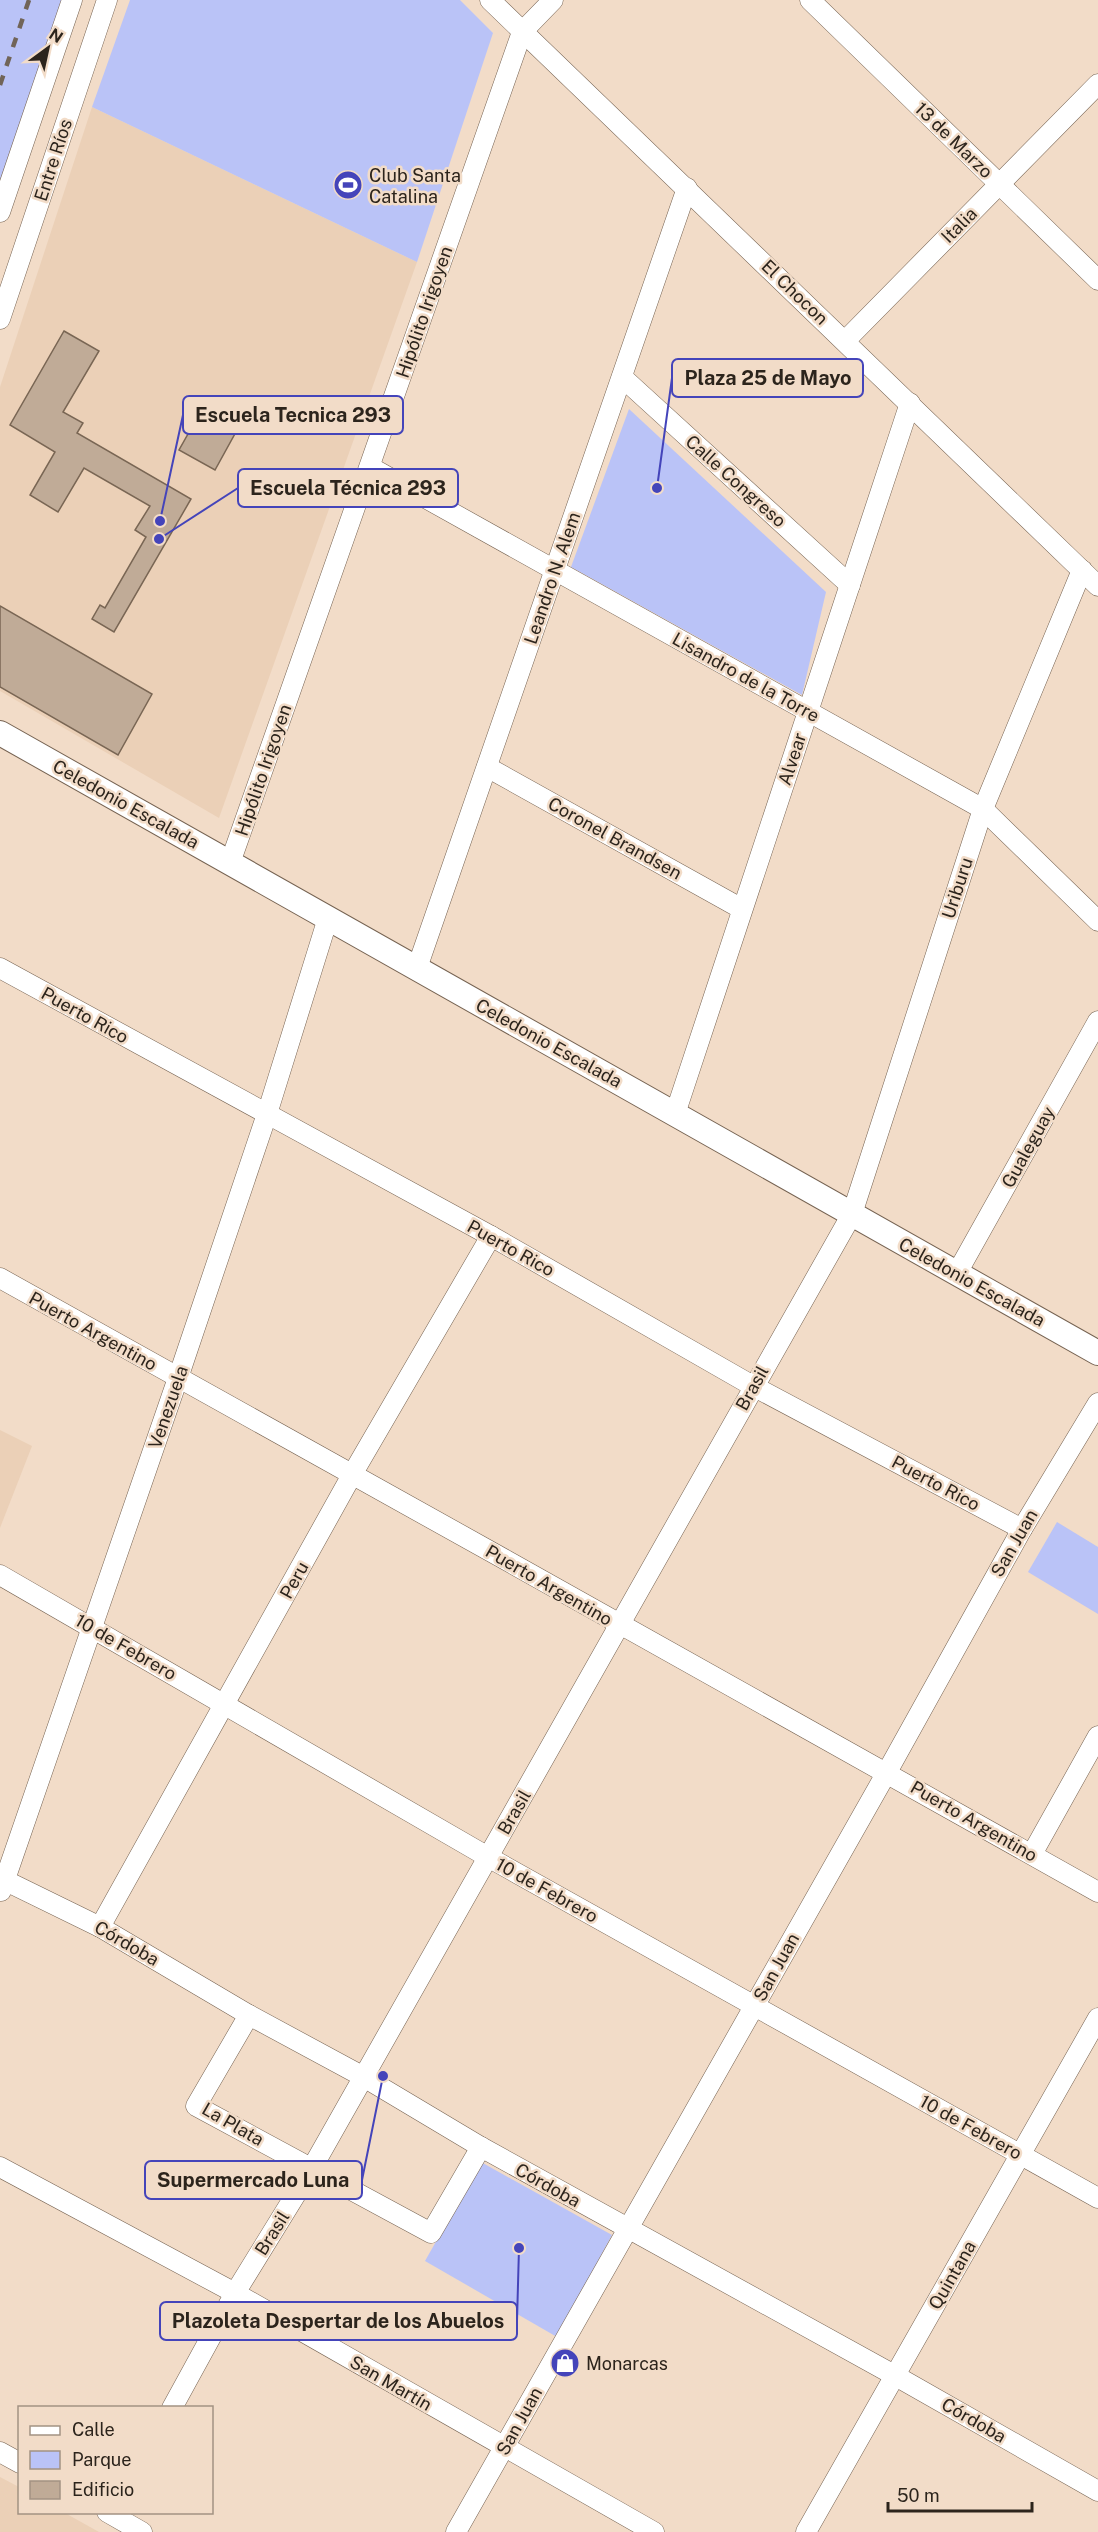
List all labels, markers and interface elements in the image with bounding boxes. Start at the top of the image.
north arrow [18,18,78,78]
text: N [45,24,66,47]
street label: 13 de Marzo [911,98,997,182]
street label: Entre Ríos [30,116,76,204]
place label: Club Santa Catalina [369,165,461,207]
sports icon: Club Santa Catalina [332,169,364,201]
street label: Italia [937,203,981,247]
street label: Hipólito Irigoyen [392,243,456,381]
street label: El Chocon [757,255,833,329]
callout: Plaza 25 de Mayo [672,359,863,397]
text: Plaza 25 de Mayo [684,366,852,390]
callout: Escuela Tecnica 293 [183,396,403,434]
text: Escuela Tecnica 293 [195,403,391,427]
street label: Calle Congreso [682,431,790,531]
callout: Escuela Técnica 293 [238,469,458,507]
text: Escuela Técnica 293 [250,476,446,500]
street label: Leandro N. Alem [520,509,584,647]
street label: Lisandro de la Torre [669,628,823,726]
street label: Hipólito Irigoyen [231,701,295,839]
street label: Alvear [774,730,810,788]
street label: Celedonio Escalada [49,755,203,853]
street label: Coronel Brandsen [544,793,686,883]
street label: Uriburu [937,855,977,921]
street label: Puerto Rico [38,982,132,1048]
street label: Celedonio Escalada [472,994,626,1092]
street label: Gualeguay [997,1102,1059,1191]
street label: Puerto Rico [464,1215,558,1281]
street label: Celedonio Escalada [895,1233,1049,1331]
street label: Puerto Argentino [25,1287,161,1375]
street label: Brasil [731,1362,773,1414]
street label: Venezuela [144,1363,192,1451]
street label: Puerto Rico [888,1451,984,1515]
street label: San Juan [986,1505,1042,1581]
street label: Puerto Argentino [482,1540,616,1630]
street label: Peru [275,1558,313,1602]
street label: 10 de Febrero [72,1610,180,1684]
street label: Puerto Argentino [907,1776,1041,1866]
street label: Brasil [493,1786,535,1838]
street label: 10 de Febrero [492,1853,602,1927]
street label: Córdoba [91,1916,163,1970]
street label: San Juan [749,1929,803,2005]
street label: 10 de Febrero [916,2090,1026,2164]
street label: La Plata [198,2098,268,2150]
street label: Córdoba [512,2159,584,2211]
callout: Supermercado Luna [145,2161,362,2199]
text: Supermercado Luna [157,2168,349,2192]
street label: Brasil [250,2207,294,2259]
street label: Quintana [924,2237,980,2313]
callout: Plazoleta Despertar de los Abuelos [160,2302,517,2340]
text: Plazoleta Despertar de los Abuelos [172,2309,504,2333]
shop icon: Monarcas [549,2347,581,2379]
street label: San Martín [346,2351,436,2415]
place label: Monarcas [586,2353,668,2374]
street label: San Juan [492,2383,546,2459]
street label: Córdoba [938,2393,1010,2447]
legend [18,2406,213,2514]
text: Calle [72,2419,115,2440]
text: Parque [72,2449,132,2470]
scale bar [888,2475,1032,2513]
text: Edificio [72,2479,134,2500]
text: 50 m [897,2485,940,2506]

